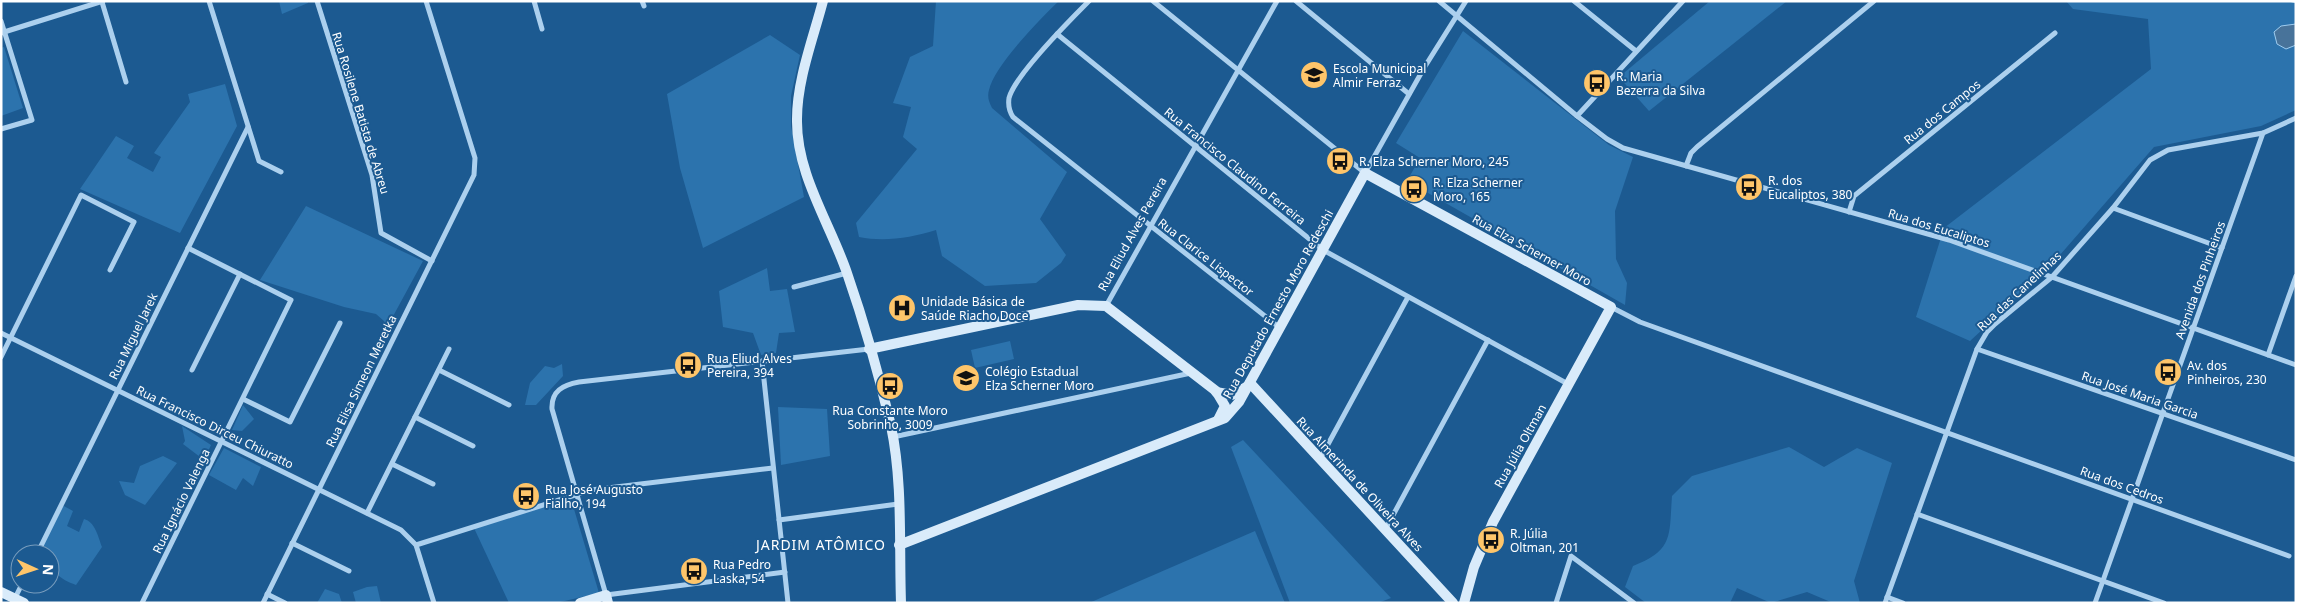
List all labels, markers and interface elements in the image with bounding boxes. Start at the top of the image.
street label: Rua Rosilene Batista de Abreu [328,30,394,196]
school or university icon: Escola Municipal Almir Ferraz [1299,60,1329,90]
place label: Escola Municipal Almir Ferraz [1333,60,1426,91]
bus stop icon: R. Maria Bezerra da Silva [1582,68,1612,98]
place label: R. Maria Bezerra da Silva [1616,68,1705,99]
street label: Rua dos Campos [1900,76,1984,148]
street label: Rua Francisco Claudino Ferreira [1161,103,1309,229]
bus stop icon: R. Elza Scherner Moro, 245 [1325,146,1355,176]
place label: R. Elza Scherner Moro, 245 [1359,153,1509,170]
bus stop icon: R. dos Eucaliptos, 380 [1734,172,1764,202]
place label: R. dos Eucaliptos, 380 [1768,172,1853,203]
street label: Rua Eliud Alves Pereira [1094,174,1170,294]
bus stop icon: R. Elza Scherner Moro, 165 [1399,174,1429,204]
place label: R. Elza Scherner Moro, 165 [1433,174,1523,205]
street label: Rua dos Eucaliptos [1886,204,1992,252]
street label: Rua Deputado Ernesto Moro Redeschi [1219,206,1337,402]
street label: Rua Elza Scherner Moro [1469,210,1595,290]
street label: Rua Clarice Lispector [1154,214,1258,300]
street label: Avenida dos Pinheiros [2171,218,2229,341]
street label: Rua das Canelinhas [1973,247,2065,335]
street label: Rua Miguel Jarek [105,289,162,382]
hospital icon: Unidade Básica de Saúde Riacho Doce [887,293,917,323]
place label: Unidade Básica de Saúde Riacho Doce [921,293,1029,324]
street label: Rua Elisa Simeon Meretka [322,312,400,450]
bus stop icon: Rua Eliud Alves Pereira, 394 [673,350,703,380]
place label: Rua Eliud Alves Pereira, 394 [707,350,792,381]
bus stop icon: Av. dos Pinheiros, 230 [2153,357,2183,387]
place label: Av. dos Pinheiros, 230 [2187,357,2267,388]
school or university icon: Colégio Estadual Elza Scherner Moro [951,363,981,393]
place label: Colégio Estadual Elza Scherner Moro [985,363,1094,394]
street label: Rua José Maria Garcia [2079,367,2201,423]
bus stop icon: Rua Constante Moro Sobrinho, 3009 [875,371,905,401]
street label: Rua Francisco Dirceu Chiuratto [133,381,297,473]
street label: Rua Júlia Oltman [1490,401,1550,491]
place label: Rua Constante Moro Sobrinho, 3009 [832,402,948,433]
street label: Rua Almerinda de Oliveira Alves [1293,413,1427,555]
street label: Rua Ignácio Valenga [148,446,214,556]
street label: Rua dos Cedros [2078,462,2166,508]
bus stop icon: Rua José Augusto Fialho, 194 [511,481,541,511]
place label: Rua José Augusto Fialho, 194 [545,481,643,512]
bus stop icon: R. Júlia Oltman, 201 [1476,525,1506,555]
place label: R. Júlia Oltman, 201 [1510,525,1579,556]
district label: JARDIM ATÔMICO [754,535,886,554]
north arrow [10,544,60,594]
bus stop icon: Rua Pedro Laska, 54 [679,556,709,586]
place label: Rua Pedro Laska, 54 [713,556,771,587]
text: N [39,564,58,576]

